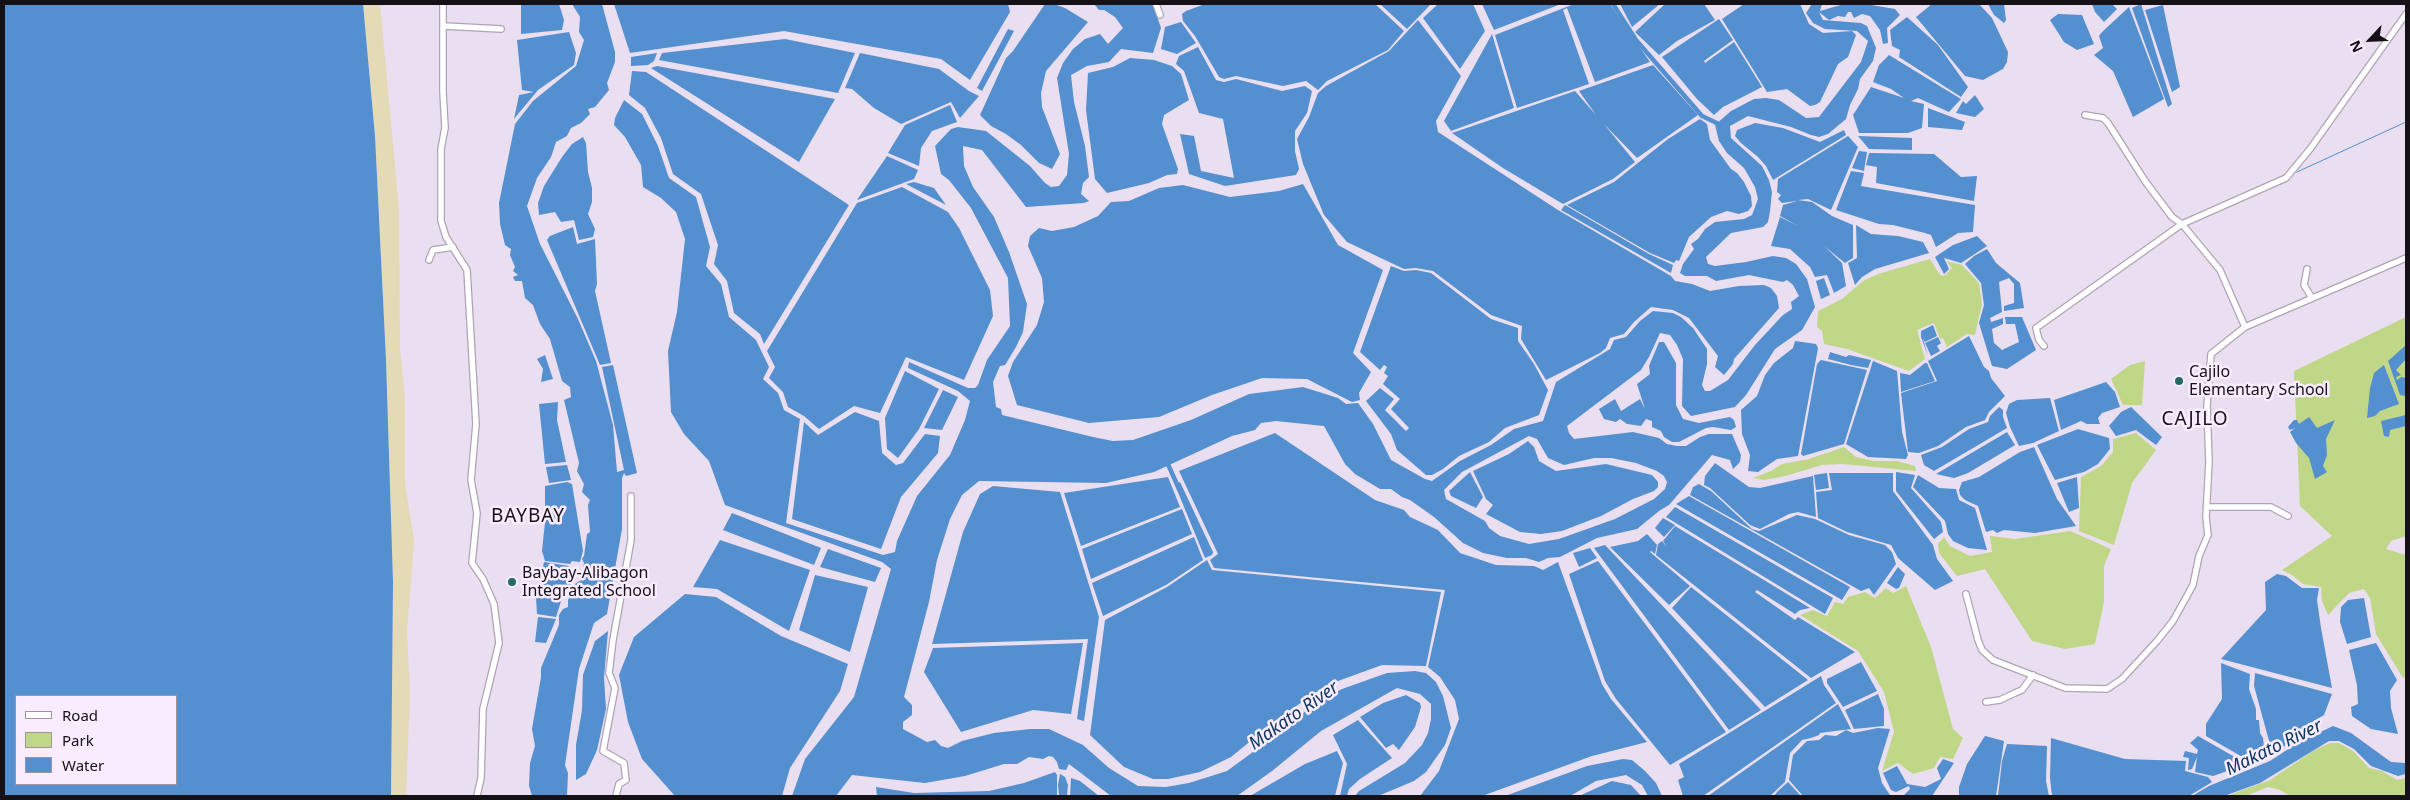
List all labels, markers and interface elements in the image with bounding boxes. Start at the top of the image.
north arrow [2345,15,2395,65]
text: N [2345,37,2367,56]
place label: Cajilo Elementary School [2189,362,2328,400]
marker: Cajilo Elementary School [2173,375,2185,387]
district label: CAJILO [2161,409,2229,431]
district label: BAYBAY [490,506,566,528]
place label: Baybay-Alibagon Integrated School [522,563,656,601]
marker: Baybay-Alibagon Integrated School [506,576,518,588]
water label: Makato River [1245,677,1343,755]
legend [15,695,178,785]
text: Road [62,705,98,725]
water label: Makato River [2222,715,2326,781]
text: Park [62,730,94,750]
text: Water [62,755,104,775]

